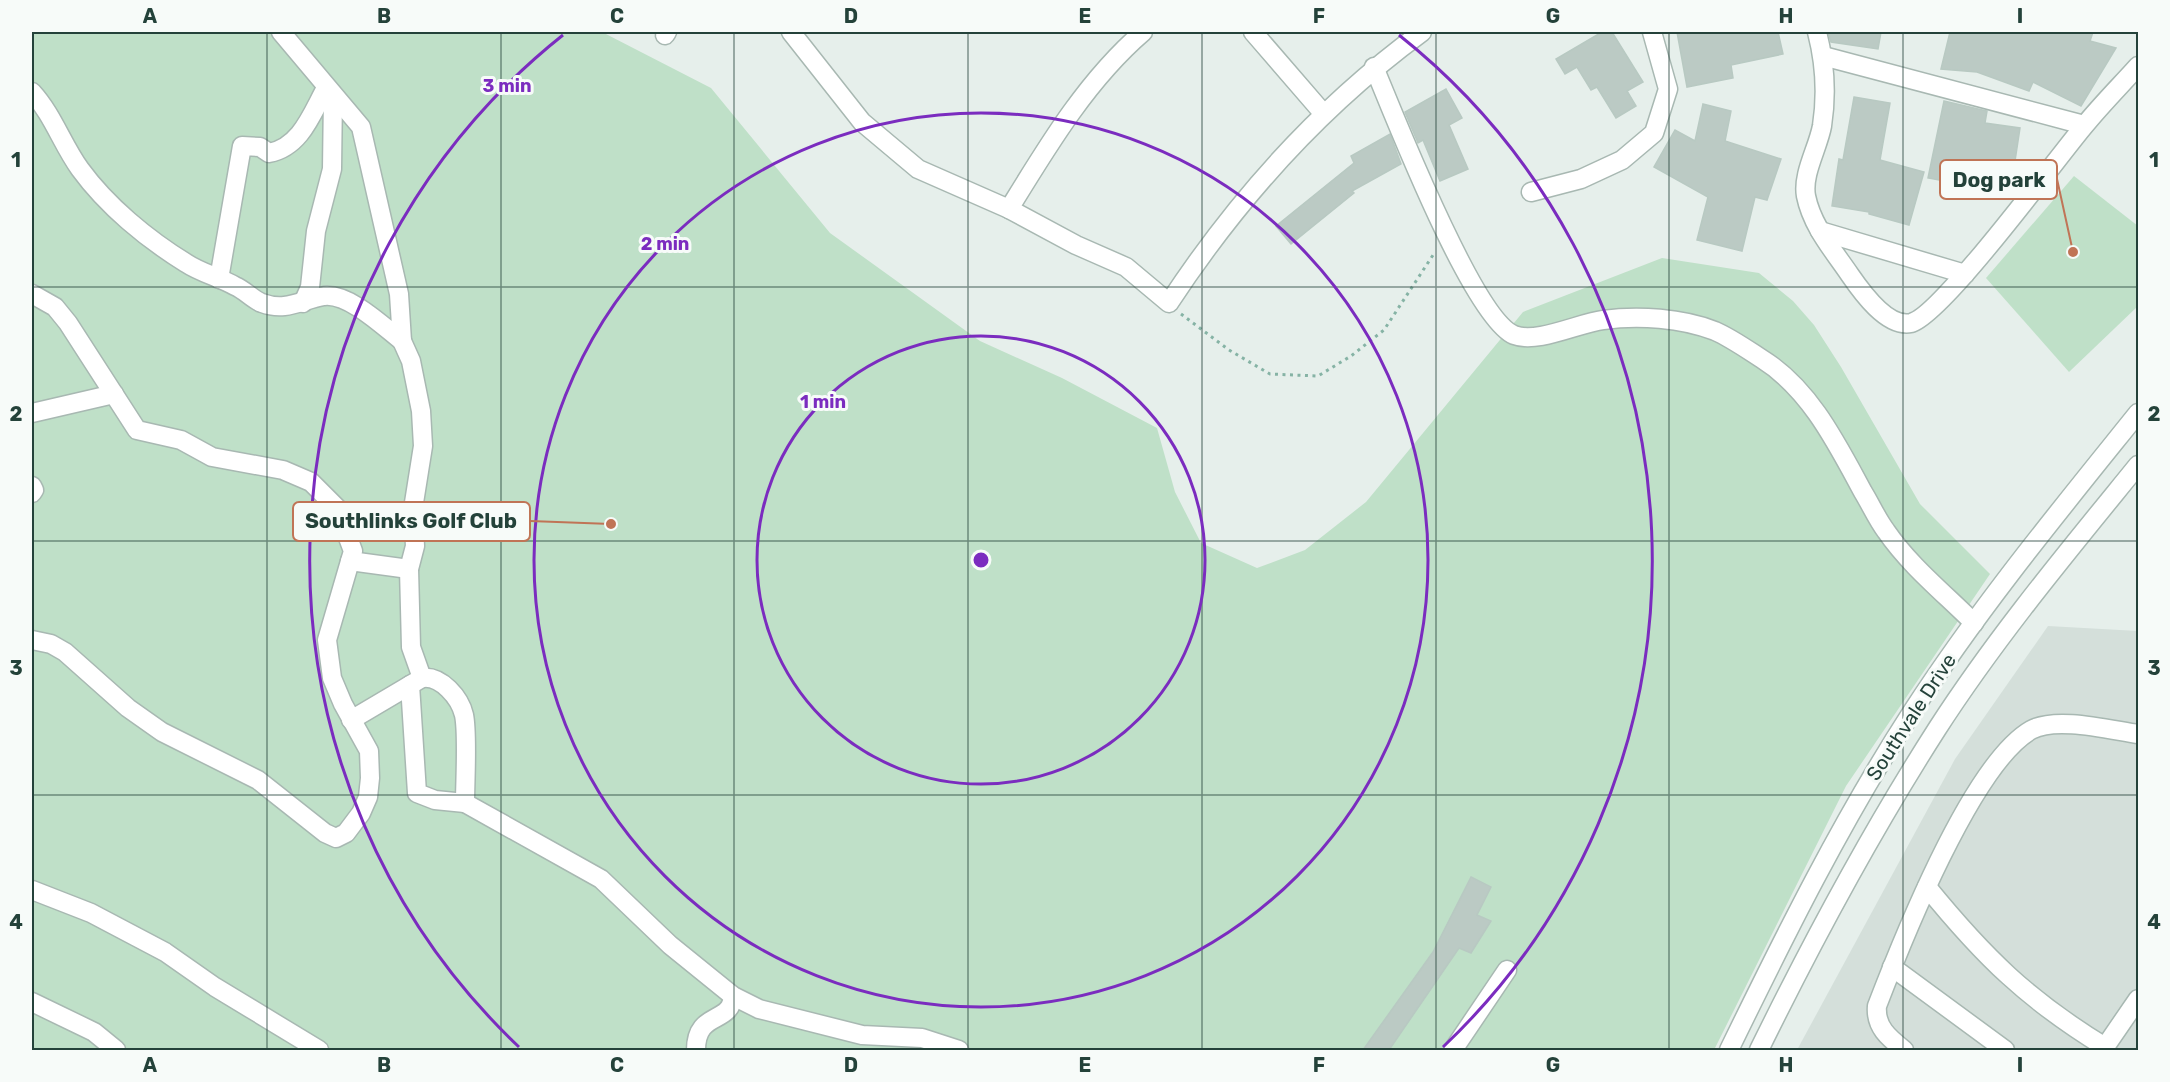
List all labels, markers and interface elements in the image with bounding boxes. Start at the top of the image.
text: A [143,4,158,28]
text: B [377,4,391,28]
text: C [610,4,624,28]
text: D [844,4,858,28]
text: E [1079,4,1091,28]
text: F [1313,4,1325,28]
text: G [1546,4,1560,28]
text: H [1779,4,1793,28]
text: I [2017,4,2023,28]
text: 3 min [483,75,531,97]
text: 1 [11,148,21,172]
text: 1 [2149,148,2159,172]
callout: Dog park [1940,160,2057,199]
text: Dog park [1952,167,2046,192]
text: 2 min [641,233,689,255]
text: 1 min [800,391,846,413]
text: 2 [10,402,23,426]
text: 2 [2148,402,2161,426]
callout: Southlinks Golf Club [293,502,530,541]
text: Southlinks Golf Club [305,508,517,533]
centre of rings [971,550,991,570]
street label: Southvale Drive [1861,649,1961,785]
text: 3 [9,656,23,680]
text: 3 [2147,656,2161,680]
text: 4 [9,910,23,934]
text: 4 [2147,910,2161,934]
text: A [143,1053,158,1077]
text: B [377,1053,391,1077]
text: C [610,1053,624,1077]
text: D [844,1053,858,1077]
text: E [1079,1053,1091,1077]
text: F [1313,1053,1325,1077]
text: G [1546,1053,1560,1077]
text: H [1779,1053,1793,1077]
text: I [2017,1053,2023,1077]

